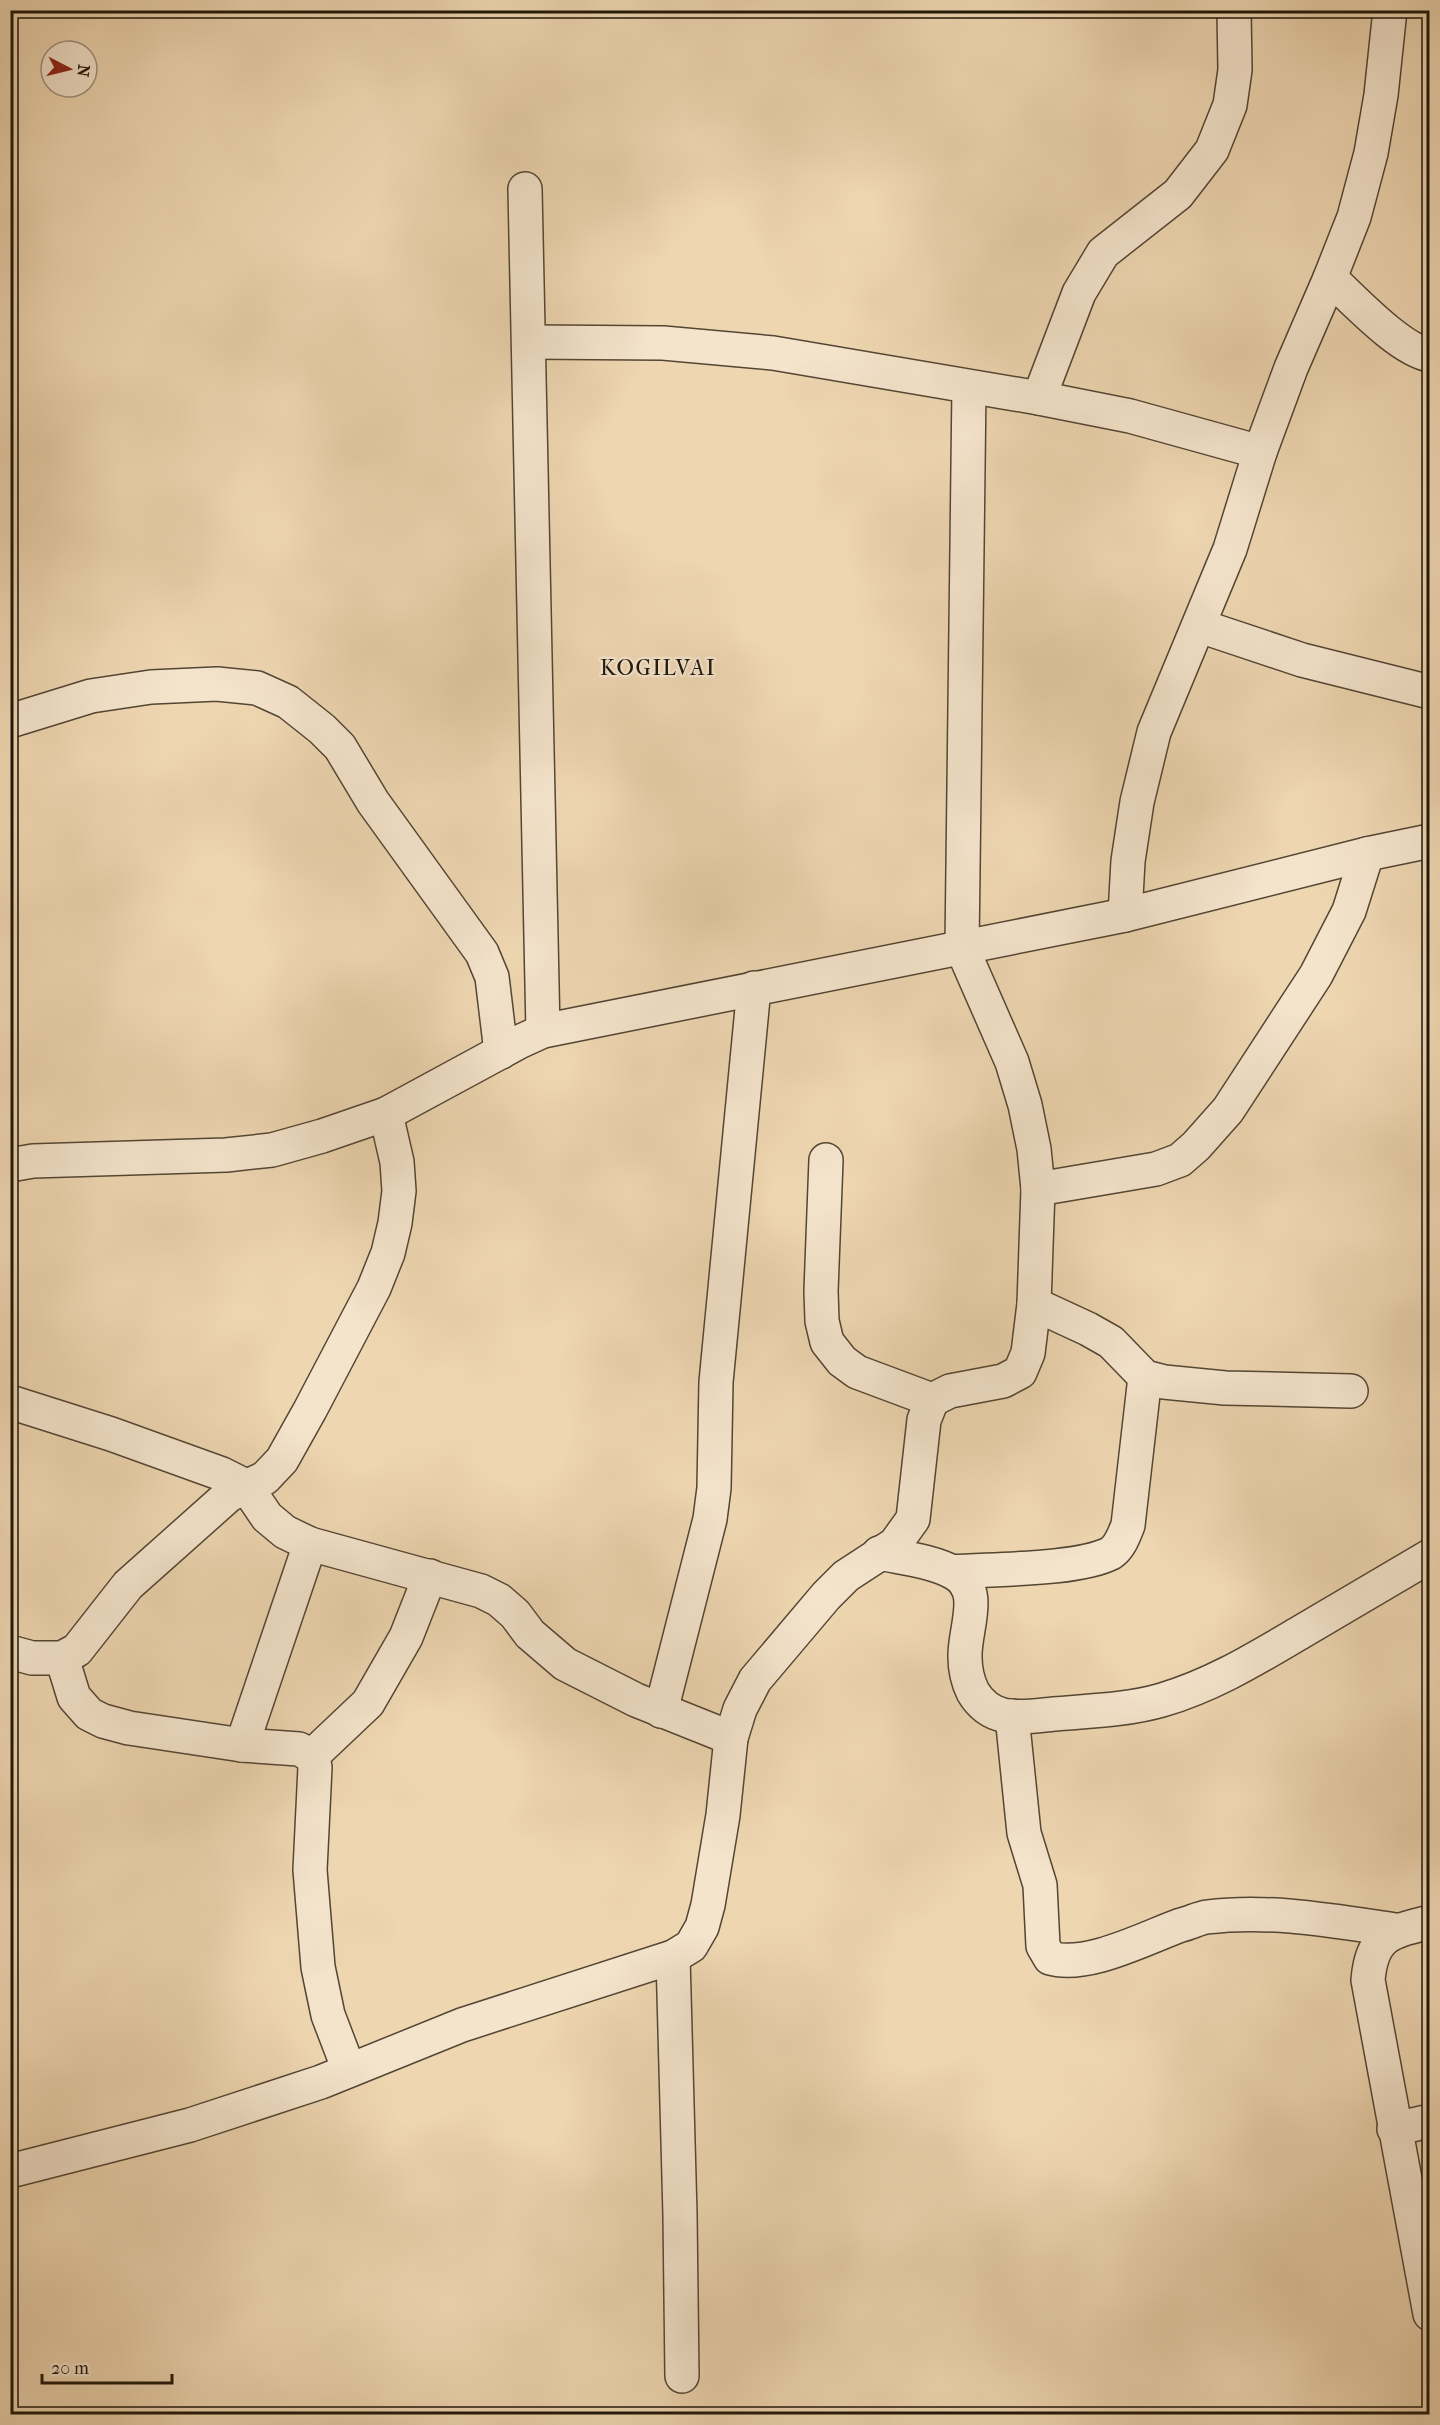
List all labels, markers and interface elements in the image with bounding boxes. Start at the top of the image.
north arrow [39,39,99,99]
text: N [73,64,94,79]
district label: KOGILVAI [600,655,716,681]
scale bar [42,2347,172,2385]
text: 20 m [51,2358,89,2379]

